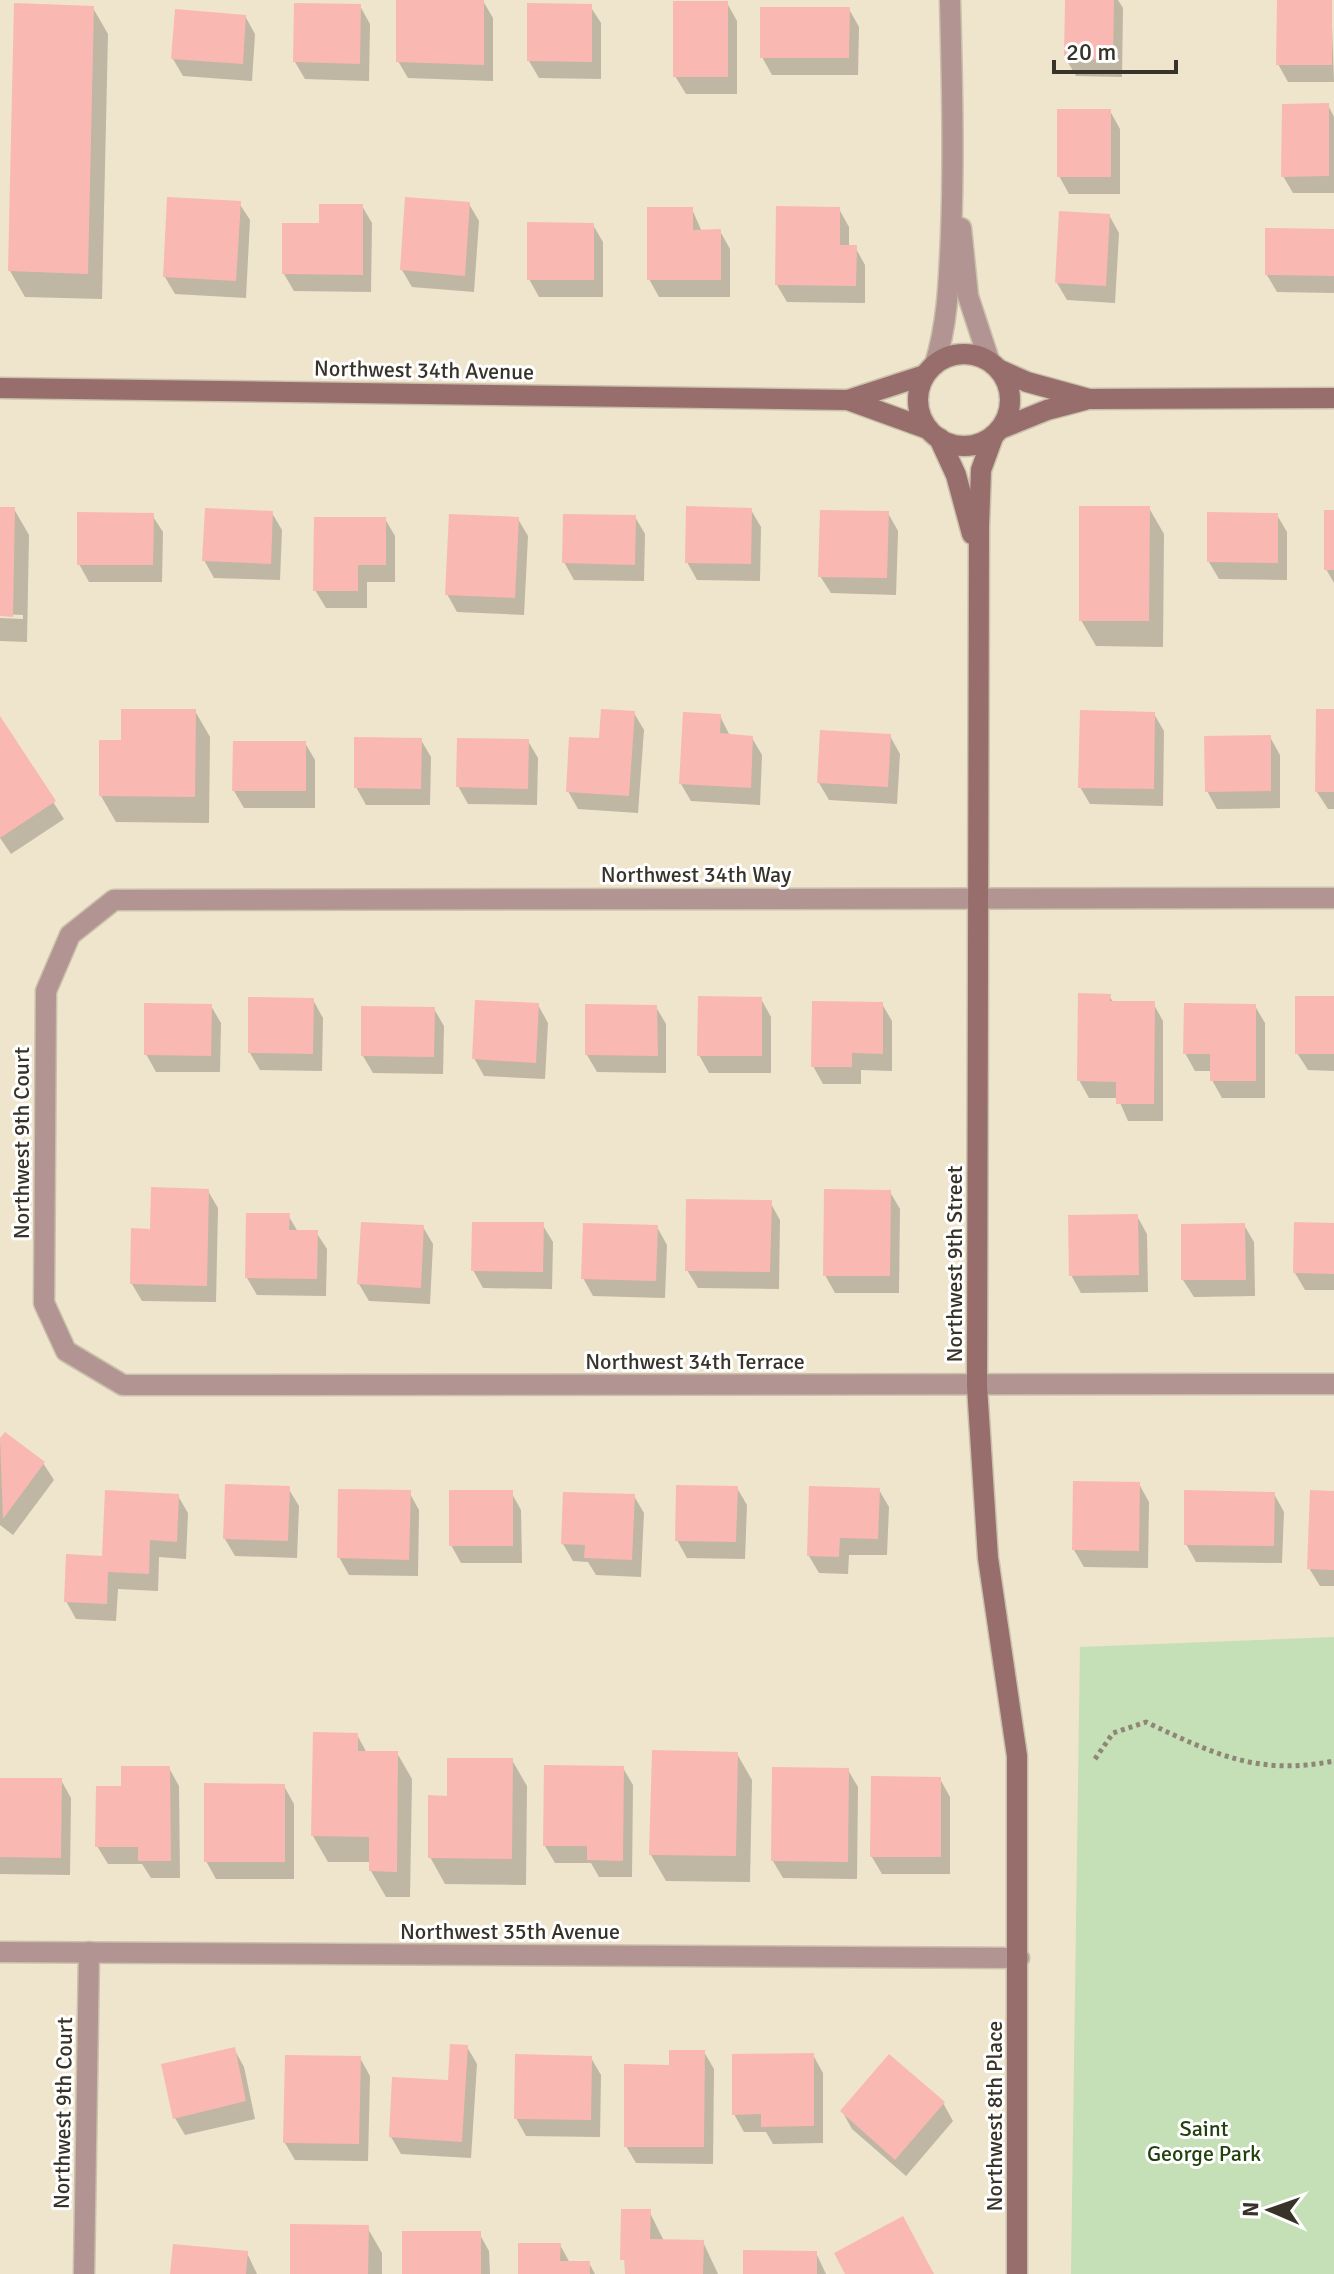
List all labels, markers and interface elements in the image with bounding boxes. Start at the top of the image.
scale bar [1054,24,1176,74]
text: 20 m [1066,37,1116,67]
street label: Northwest 34th Avenue [314,355,534,385]
street label: Northwest 34th Way [601,861,792,888]
street label: Northwest 9th Court [8,1047,35,1239]
street label: Northwest 9th Street [941,1165,968,1362]
street label: Northwest 34th Terrace [585,1348,805,1375]
street label: Northwest 35th Avenue [400,1918,620,1945]
street label: Northwest 9th Court [48,2016,78,2209]
street label: Northwest 8th Place [981,2021,1008,2211]
park label: Saint George Park [1147,2115,1261,2167]
north arrow [1230,2170,1310,2250]
text: N [1237,2201,1264,2217]

